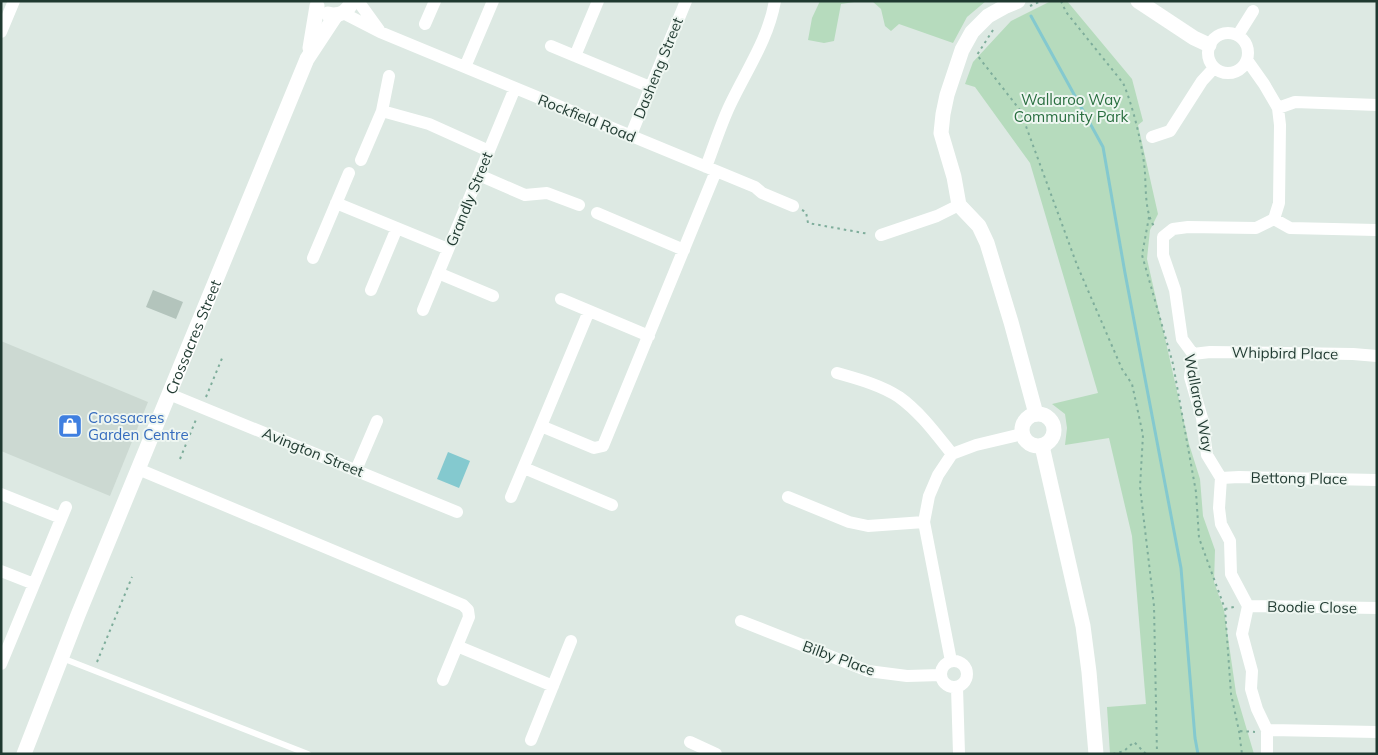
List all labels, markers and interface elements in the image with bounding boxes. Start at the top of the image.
street label: Dasheng Street [629,14,687,122]
street label: Rockfield Road [535,90,639,146]
park label: Wallaroo Way Community Park [1014,90,1128,126]
street label: Grandly Street [441,149,497,249]
street label: Crossacres Street [161,277,225,397]
street label: Whipbird Place [1232,343,1338,363]
street label: Wallaroo Way [1180,352,1218,454]
place label: Crossacres Garden Centre [88,408,189,444]
shop icon: Crossacres Garden Centre [57,413,83,439]
street label: Avington Street [259,423,367,481]
street label: Bettong Place [1251,468,1347,488]
street label: Boodie Close [1267,597,1357,617]
street label: Bilby Place [800,636,878,680]

